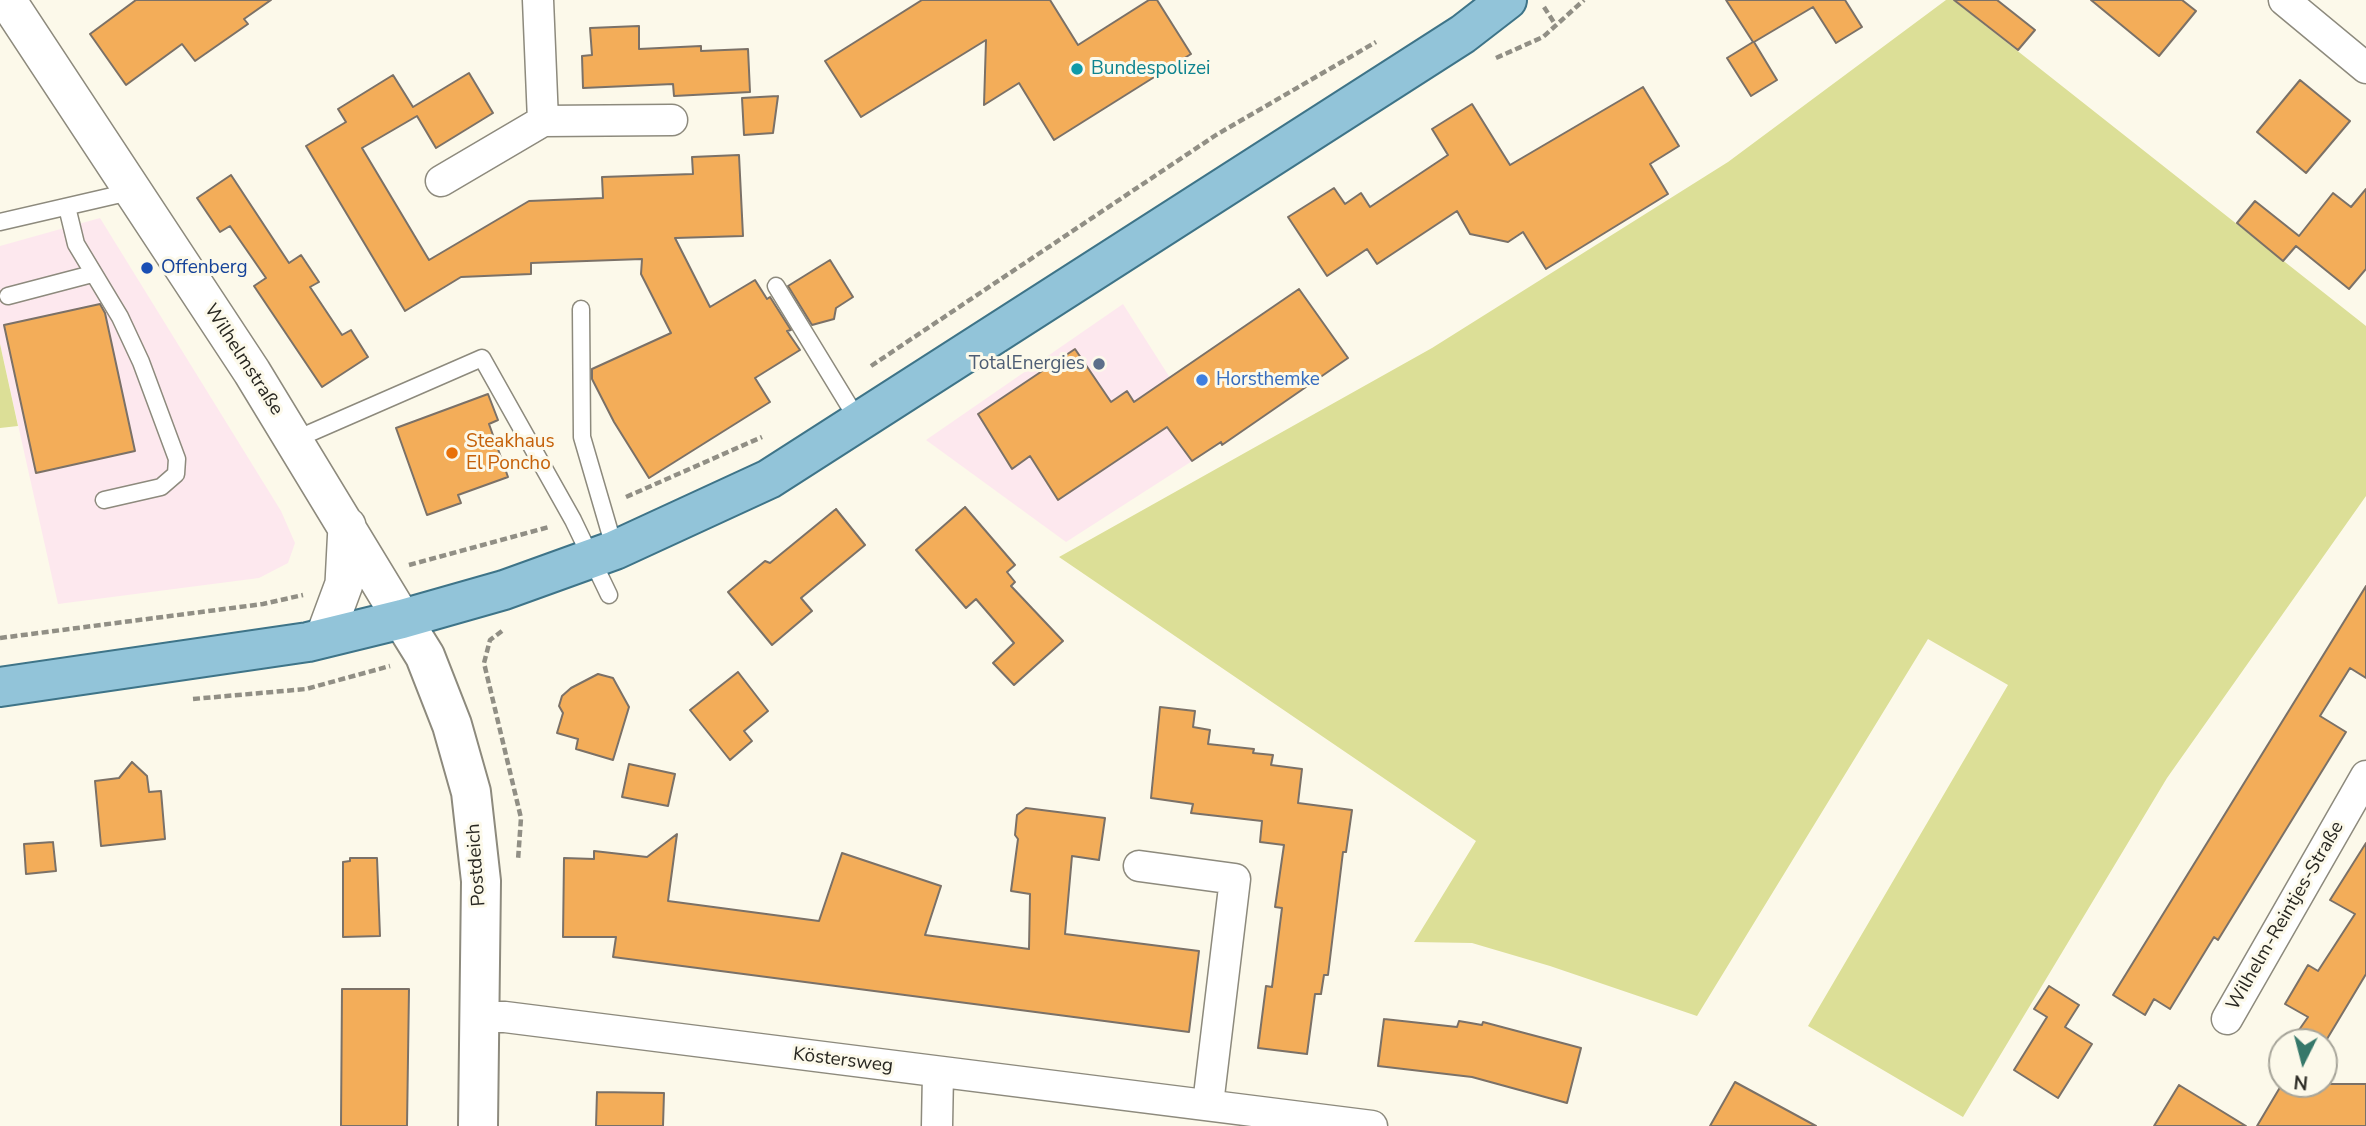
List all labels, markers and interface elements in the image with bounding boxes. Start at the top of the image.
place label: Bundespolizei [1091,58,1210,80]
marker: Bundespolizei [1069,61,1085,77]
place label: Offenberg [161,257,248,279]
marker: Offenberg [139,260,155,276]
street label: Wilhelmstraße [199,300,287,420]
place label: TotalEnergies [969,353,1085,375]
marker: TotalEnergies [1091,356,1107,372]
place label: Horsthemke [1216,369,1320,391]
marker: Horsthemke [1194,372,1210,388]
place label: Steakhaus El Poncho [466,431,555,475]
marker: Steakhaus El Poncho [444,445,460,461]
street label: Wilhelm-Reintjes-Straße [2222,817,2350,1015]
street label: Postdeich [463,823,491,907]
north arrow [2268,1028,2338,1098]
street label: Köstersweg [792,1044,894,1078]
text: N [2293,1068,2309,1096]

